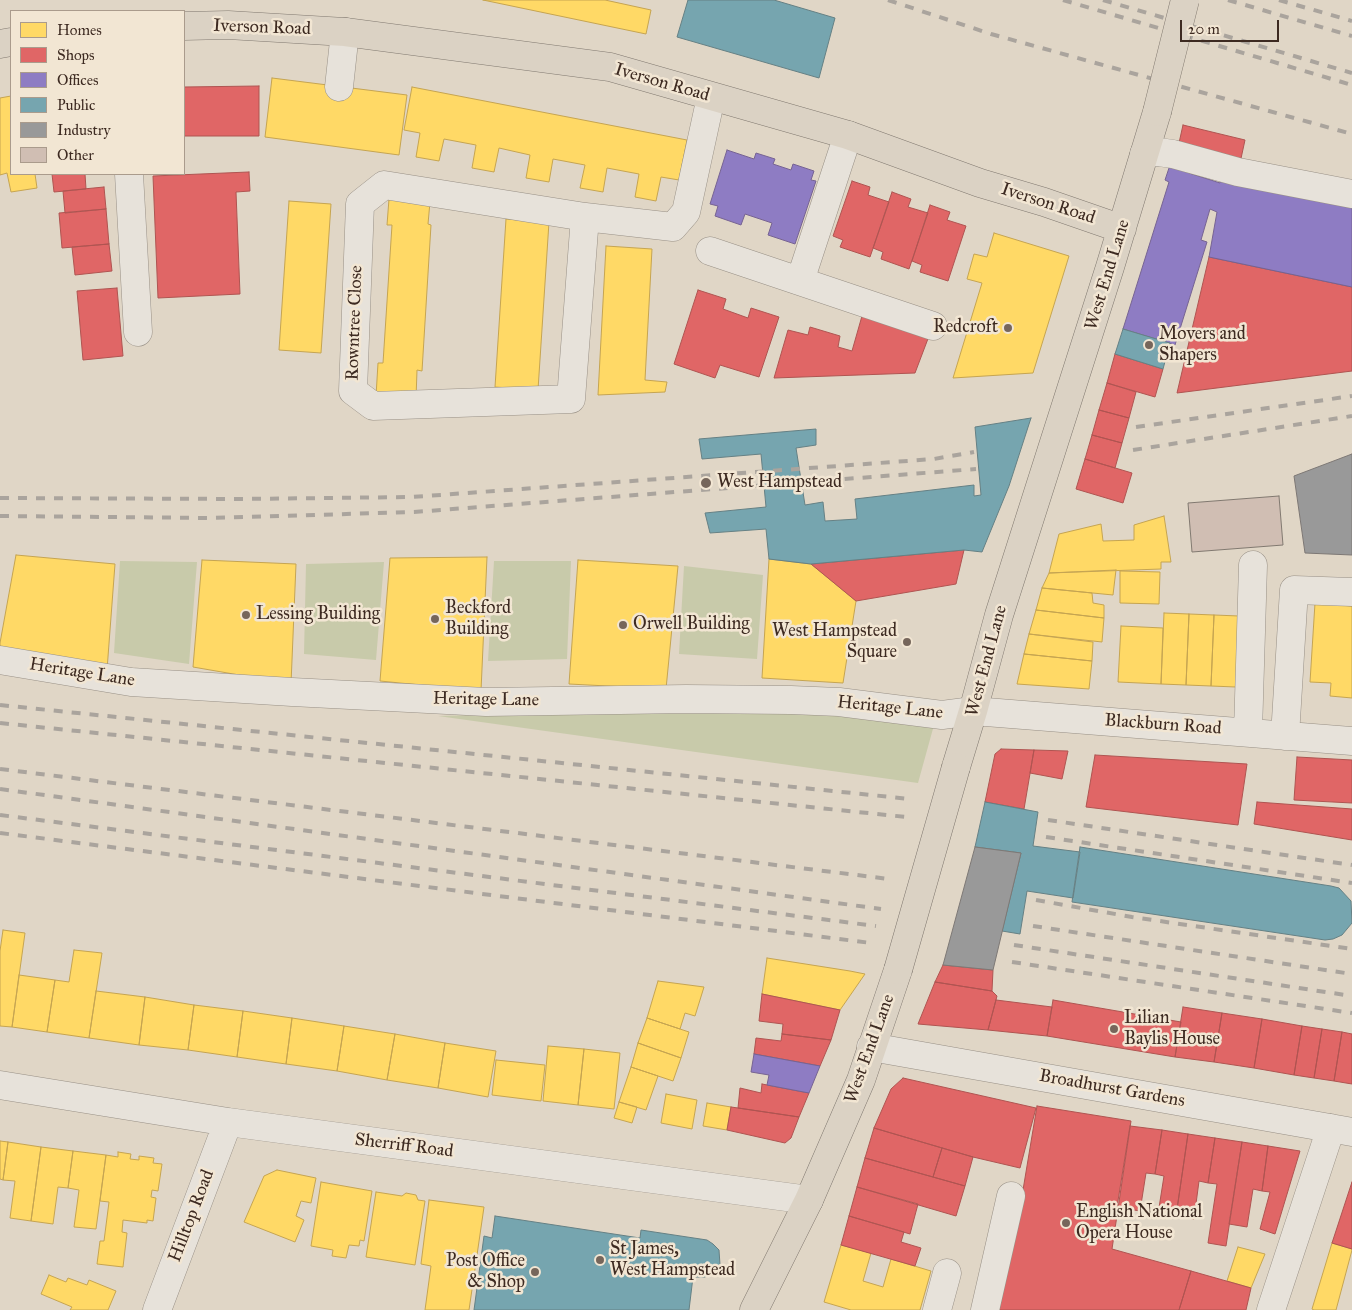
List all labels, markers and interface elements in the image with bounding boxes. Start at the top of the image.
legend [10,10,185,175]
scale bar [1182,10,1281,42]
street label: Iverson Road [213,16,311,40]
text: 20 m [1188,20,1220,38]
text: Homes [57,21,102,39]
text: Shops [57,46,95,64]
street label: Iverson Road [612,59,712,107]
text: Offices [57,71,98,89]
text: Public [57,96,95,114]
text: Industry [57,121,111,139]
text: Other [57,146,94,164]
street label: Iverson Road [998,179,1098,229]
street label: West End Lane [1081,217,1135,333]
street label: Rowntree Close [342,265,368,381]
place label: Redcroft [933,317,998,339]
marker: Redcroft [1002,322,1014,334]
place label: Movers and Shapers [1159,324,1246,366]
marker: Movers and Shapers [1143,339,1155,351]
place label: West Hampstead [717,472,842,494]
marker: West Hampstead [699,476,713,490]
place label: Beckford Building [445,598,511,640]
street label: West End Lane [962,603,1012,719]
place label: Lessing Building [256,604,380,626]
marker: Lessing Building [240,609,252,621]
marker: Beckford Building [429,613,441,625]
place label: Orwell Building [633,614,750,636]
marker: Orwell Building [617,619,629,631]
place label: West Hampstead Square [772,621,897,664]
marker: West Hampstead Square [901,636,913,648]
street label: Heritage Lane [28,654,136,692]
street label: Heritage Lane [433,688,539,712]
street label: Heritage Lane [836,692,944,724]
street label: Blackburn Road [1104,710,1222,740]
street label: West End Lane [840,992,900,1106]
place label: Lilian Baylis House [1124,1008,1220,1050]
marker: Lilian Baylis House [1108,1023,1120,1035]
street label: Broadhurst Gardens [1037,1066,1187,1112]
street label: Sherriff Road [353,1129,455,1163]
street label: Hilltop Road [165,1167,219,1265]
place label: English National Opera House [1076,1202,1202,1244]
marker: English National Opera House [1060,1217,1072,1229]
place label: St James, West Hampstead [610,1239,735,1282]
place label: Post Office & Shop [446,1251,525,1294]
marker: St James, West Hampstead [594,1254,606,1266]
marker: Post Office & Shop [529,1266,541,1278]

